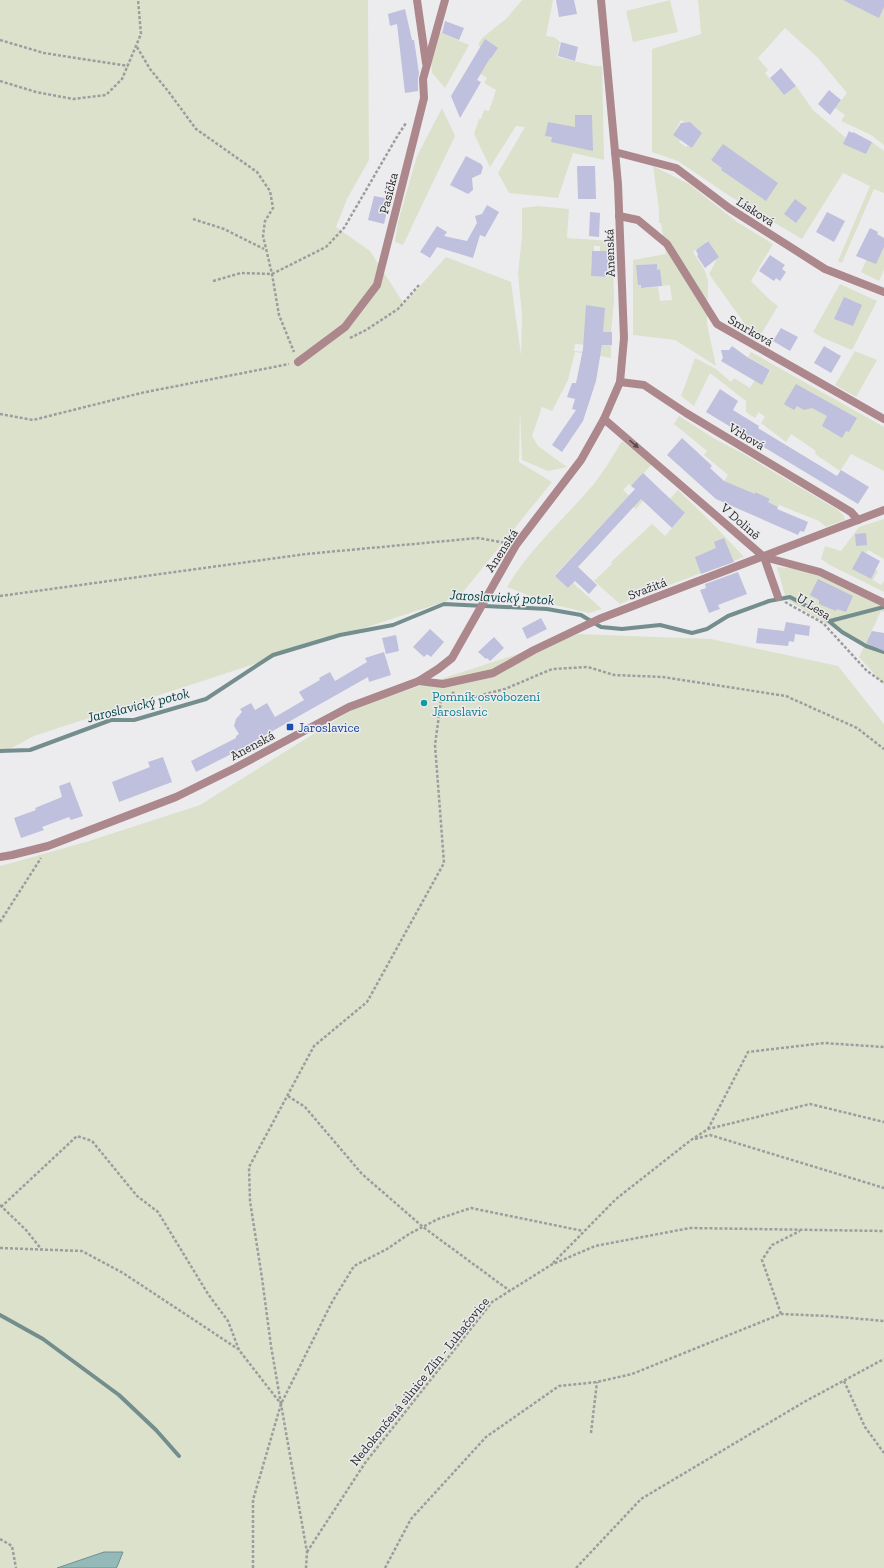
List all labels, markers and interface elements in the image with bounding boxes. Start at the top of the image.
street label: Pasíčka [376,170,401,215]
street label: Lísková [734,194,778,230]
street label: Anenská [601,228,618,277]
street label: Smrková [726,312,777,350]
street label: Vrbová [725,419,768,453]
one-way arrow [629,440,639,449]
street label: V Dolině [717,500,763,543]
street label: Anenská [482,525,521,575]
street label: Svažitá [626,574,669,603]
water label: Jaroslavický potok [448,586,555,609]
street label: U Lesa [794,590,834,623]
water label: Jaroslavický potok [84,685,191,727]
place label: Pomník osvobození Jaroslavic [432,689,540,719]
marker: Pomník osvobození Jaroslavic [419,698,429,708]
place label: Jaroslavice [298,720,360,735]
marker: Jaroslavice [285,722,295,732]
street label: Anenská [227,727,278,763]
street label: Nedokončená silnice Zlín - Luhačovice [347,1294,492,1469]

